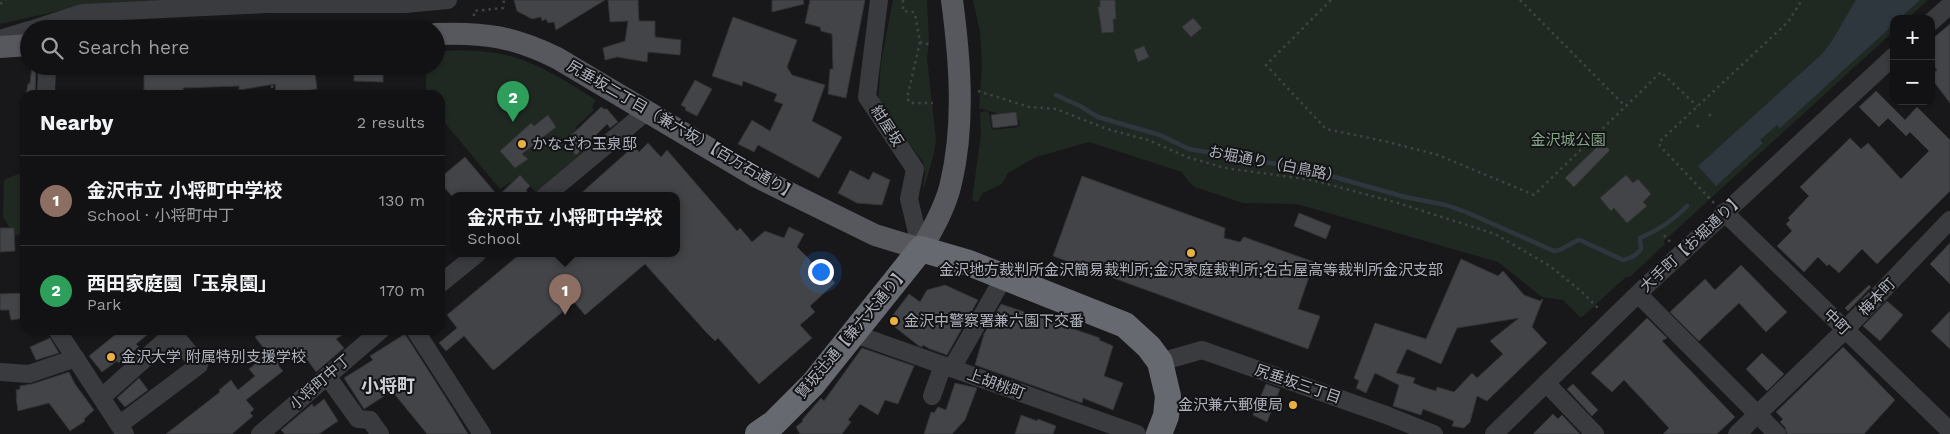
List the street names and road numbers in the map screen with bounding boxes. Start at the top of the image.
street label: 尻垂坂二丁目（兼六坂）【百万石通り】 [564,57,800,203]
street label: 紺屋坂 [867,102,907,150]
street label: お堀通り（白鳥路） [1207,142,1343,186]
street label: 大手町【お堀通り】 [1636,190,1748,296]
street label: 賢坂辻通【兼六大通り】 [792,264,912,402]
street label: 梅本町 [1855,275,1899,319]
street label: 中町 [1820,305,1854,339]
street label: 小将町中丁 [286,351,354,413]
street label: 尻垂坂三丁目 [1253,361,1343,407]
street label: 上胡桃町 [965,365,1027,403]

